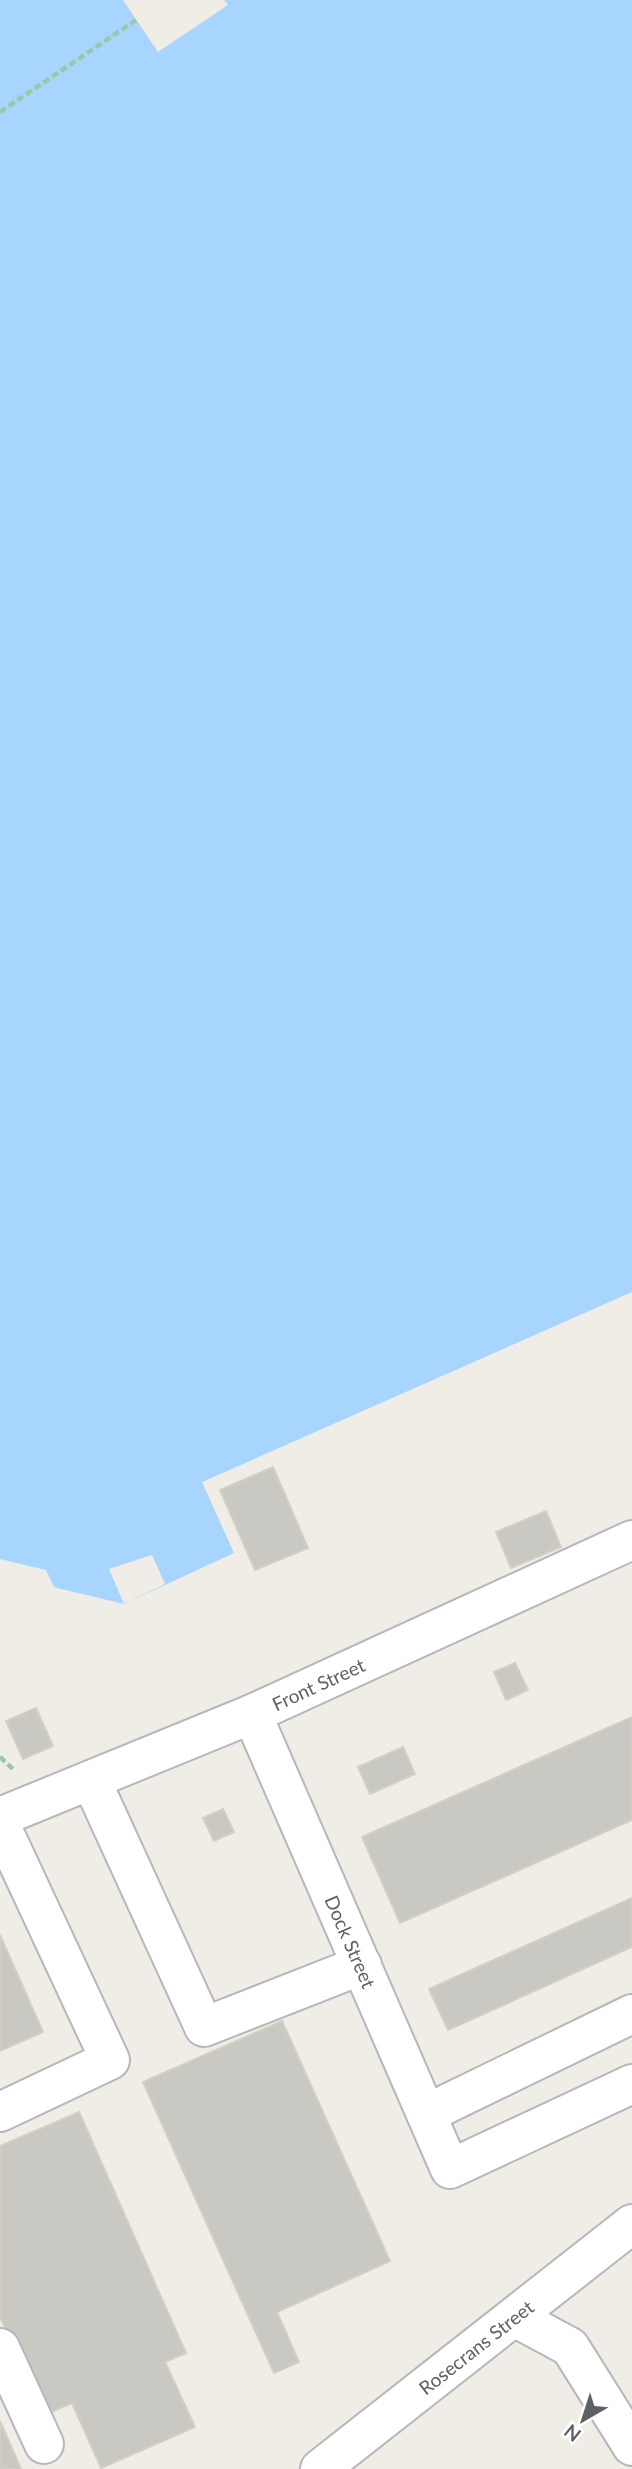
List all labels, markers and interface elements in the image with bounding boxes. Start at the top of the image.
street label: Front Street [268,1652,368,1715]
street label: Dock Street [321,1892,381,1991]
street label: Rosecrans Street [414,2294,538,2399]
north arrow [548,2385,618,2455]
text: N [559,2420,585,2447]

